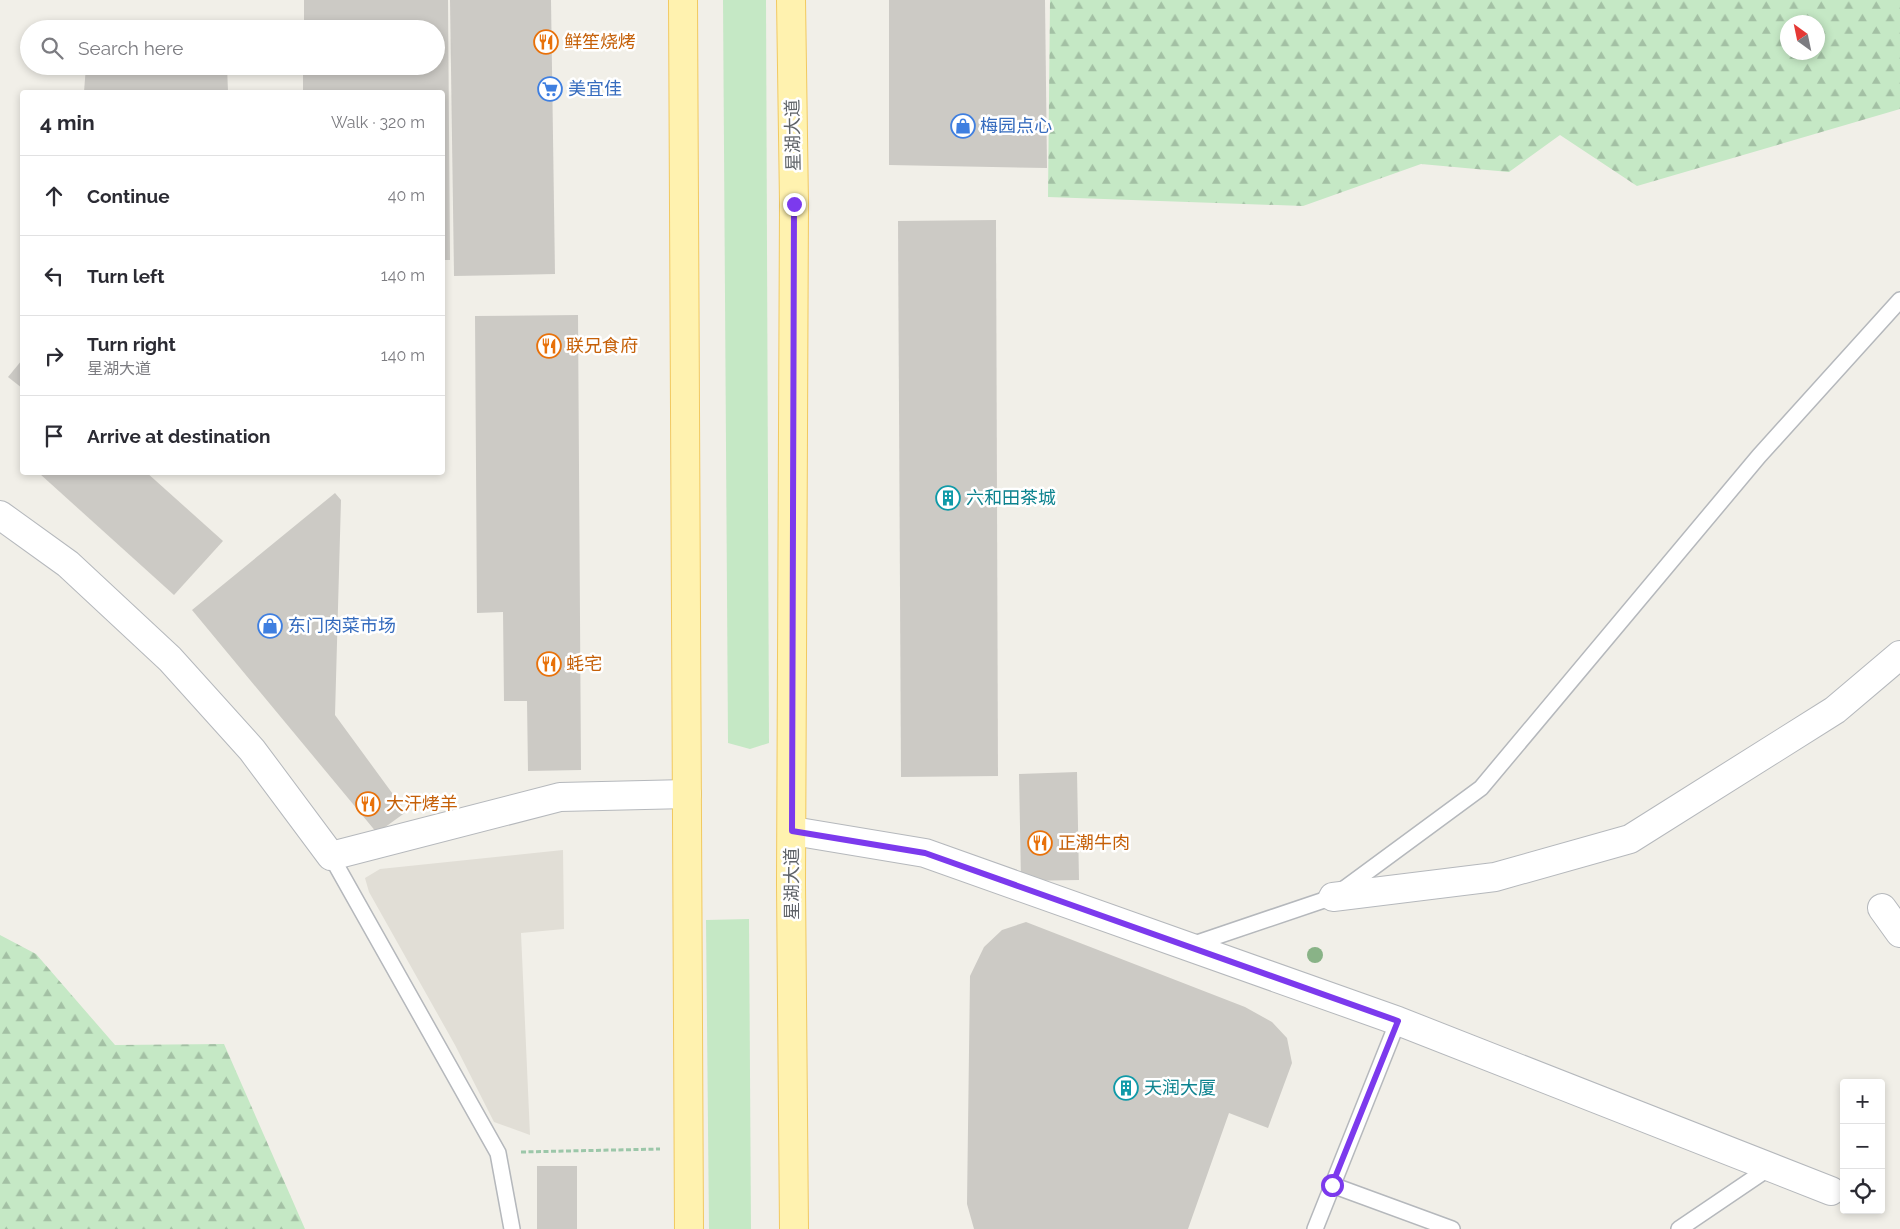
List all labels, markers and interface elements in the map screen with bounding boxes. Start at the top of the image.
north arrow [1780,15,1825,60]
search box [20,20,445,75]
restaurant icon: 鲜笙烧烤 [533,29,559,55]
place label: 鲜笙烧烤 [564,31,636,52]
icon: search [38,34,66,62]
text: Search here [78,37,184,59]
supermarket icon: 美宜佳 [537,76,563,102]
place label: 美宜佳 [568,78,622,99]
street label: 星湖大道 [781,99,804,171]
text: 4 min [40,110,95,135]
text: Walk · 320 m [331,113,425,132]
shop icon: 梅园点心 [950,113,976,139]
place label: 梅园点心 [980,115,1052,136]
icon: ahead [40,182,68,210]
text: Continue [87,185,170,207]
text: 40 m [388,186,425,205]
route end [783,193,806,216]
icon: left [40,262,68,290]
text: Turn left [87,265,164,287]
text: 140 m [381,266,425,285]
text: Turn right [87,333,176,355]
restaurant icon: 联兄食府 [536,333,562,359]
place label: 联兄食府 [566,335,638,356]
icon: right [40,342,68,370]
text: 140 m [381,346,425,365]
text: 星湖大道 [87,359,151,378]
icon: arrive [40,422,68,450]
text: Arrive at destination [87,425,271,447]
building icon: 六和田茶城 [935,485,961,511]
place label: 六和田茶城 [966,487,1056,508]
shop icon: 东门肉菜市场 [257,613,283,639]
place label: 东门肉菜市场 [288,615,396,636]
restaurant icon: 蚝宅 [536,651,562,677]
place label: 蚝宅 [566,653,602,674]
restaurant icon: 大汗烤羊 [355,791,381,817]
place label: 大汗烤羊 [386,793,458,814]
restaurant icon: 正潮牛肉 [1027,830,1053,856]
place label: 正潮牛肉 [1058,832,1130,853]
street label: 星湖大道 [781,848,802,920]
building icon: 天润大厦 [1113,1075,1139,1101]
place label: 天润大厦 [1144,1077,1216,1098]
map controls [1840,1079,1885,1214]
button: + [1840,1079,1885,1124]
button: − [1840,1124,1885,1169]
button: locate [1840,1169,1885,1214]
route start [1321,1174,1344,1197]

